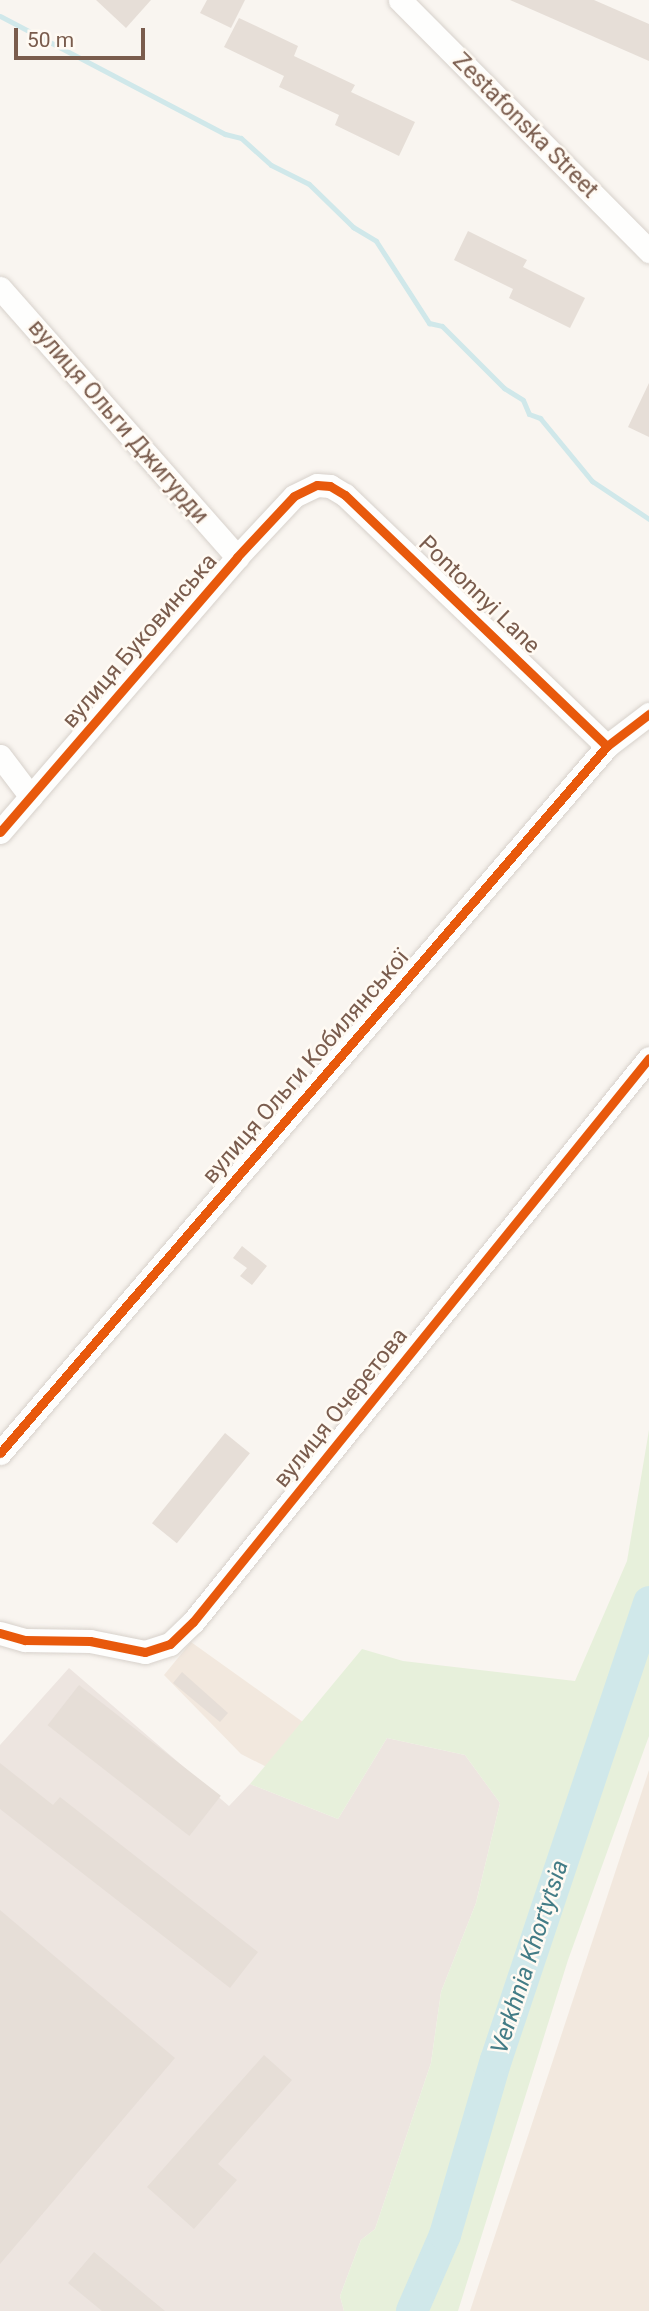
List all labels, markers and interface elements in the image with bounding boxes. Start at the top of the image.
scale bar [18,14,149,58]
text: 50 m [27,28,74,52]
street label: Zestafonska Street [447,48,603,204]
street label: вулиця Ольги Джигурди [22,314,214,530]
street label: Pontonnyi Lane [413,530,545,660]
street label: вулиця Буковинська [57,548,223,734]
street label: вулиця Ольги Кобилянської [197,945,415,1189]
street label: вулиця Очеретова [268,1323,414,1493]
water label: Verkhnia Khortytsia [485,1856,575,2058]

